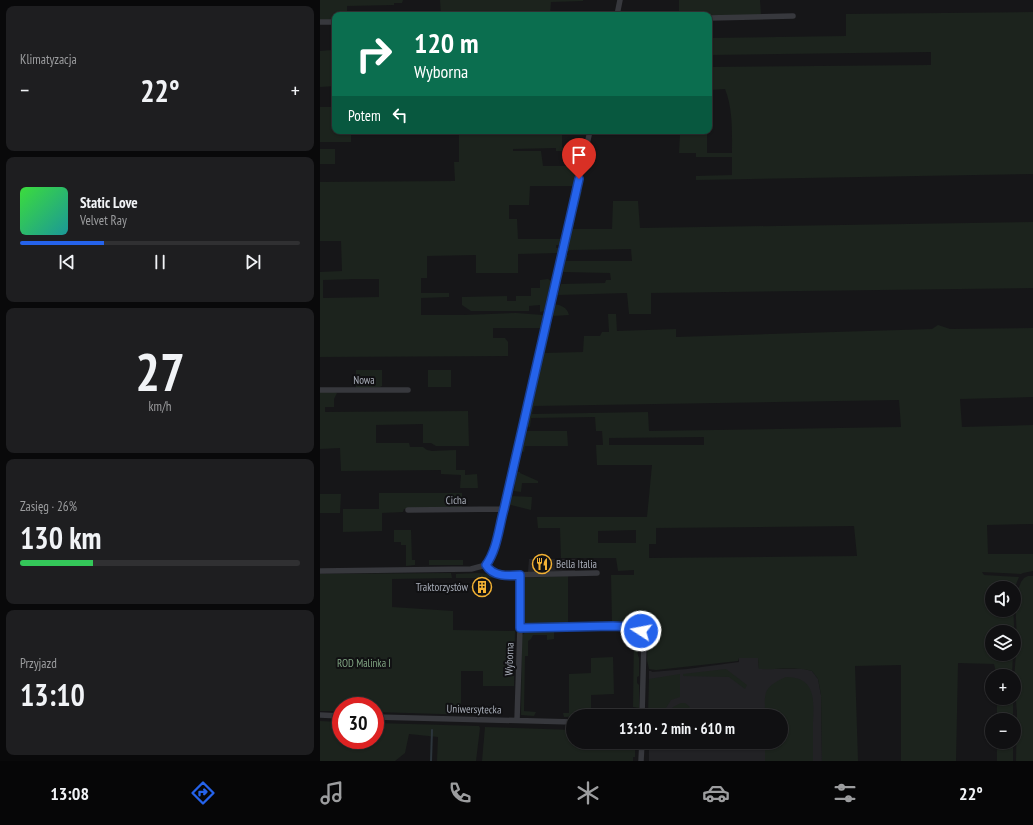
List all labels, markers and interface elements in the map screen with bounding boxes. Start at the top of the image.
text: 120 m [414,24,478,61]
icon: right [348,28,400,80]
text: Klimatyzacja [20,51,77,68]
text: Wyborna [414,60,468,83]
text: 22° [140,71,180,110]
text: − [20,76,29,104]
text: + [291,76,300,104]
icon: left [389,104,411,126]
text: Potem [348,106,381,125]
pin [562,138,596,179]
icon: arrive [568,144,590,166]
text: Static Love [80,193,138,212]
text: Velvet Ray [80,212,127,229]
icon: previous [56,251,78,273]
icon: pause [149,251,171,273]
icon: next [242,251,264,273]
text: 27 [135,338,185,405]
street label: Nowa [353,373,375,387]
text: km/h [148,398,172,415]
street label: Cicha [446,493,466,507]
text: Zasięg · 26% [20,498,77,515]
text: 130 km [20,518,101,557]
restaurant icon: Bella Italia [531,553,553,575]
place label: Bella Italia [556,557,597,571]
building icon: Traktorzystów [471,576,493,598]
place label: Traktorzystów [416,580,469,594]
map controls [985,581,1021,749]
button: sound [985,581,1021,617]
position arrow [620,610,662,652]
button: layers [985,625,1021,661]
street label: Wyborna [501,642,517,676]
text: Przyjazd [20,655,57,672]
park label: ROD Malinka I [337,656,391,670]
button: + [985,669,1021,705]
text: 13:10 [20,675,85,714]
speed limit sign: 30 [332,697,384,749]
street label: Uniwersytecka [447,702,501,716]
button: − [985,713,1021,749]
text: 13:10 · 2 min · 610 m [619,719,735,738]
icon: directions [189,779,217,807]
icon: music [318,779,346,807]
icon: phone [446,779,474,807]
icon: climate [574,779,602,807]
icon: car [702,779,730,807]
icon: filters [831,779,859,807]
text: 13:08 [50,782,89,805]
text: 22° [959,782,983,805]

